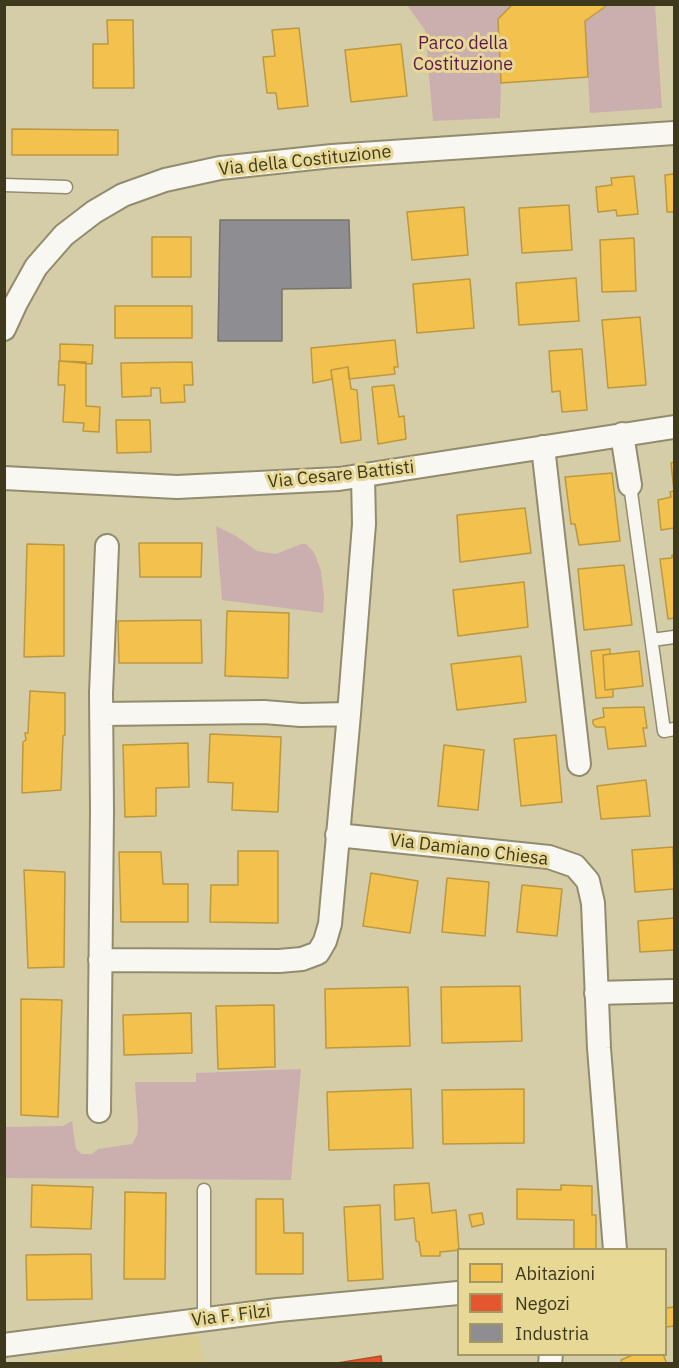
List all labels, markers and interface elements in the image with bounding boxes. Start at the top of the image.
park label: Parco della Costituzione [413,33,513,76]
street label: Via della Costituzione [218,141,392,181]
street label: Via Cesare Battisti [267,457,415,493]
street label: Via Damiano Chiesa [389,830,549,870]
legend [457,1248,667,1356]
text: Abitazioni [515,1262,595,1285]
text: Negozi [515,1292,570,1315]
street label: Via F. Filzi [190,1300,272,1332]
text: Industria [515,1322,589,1345]

